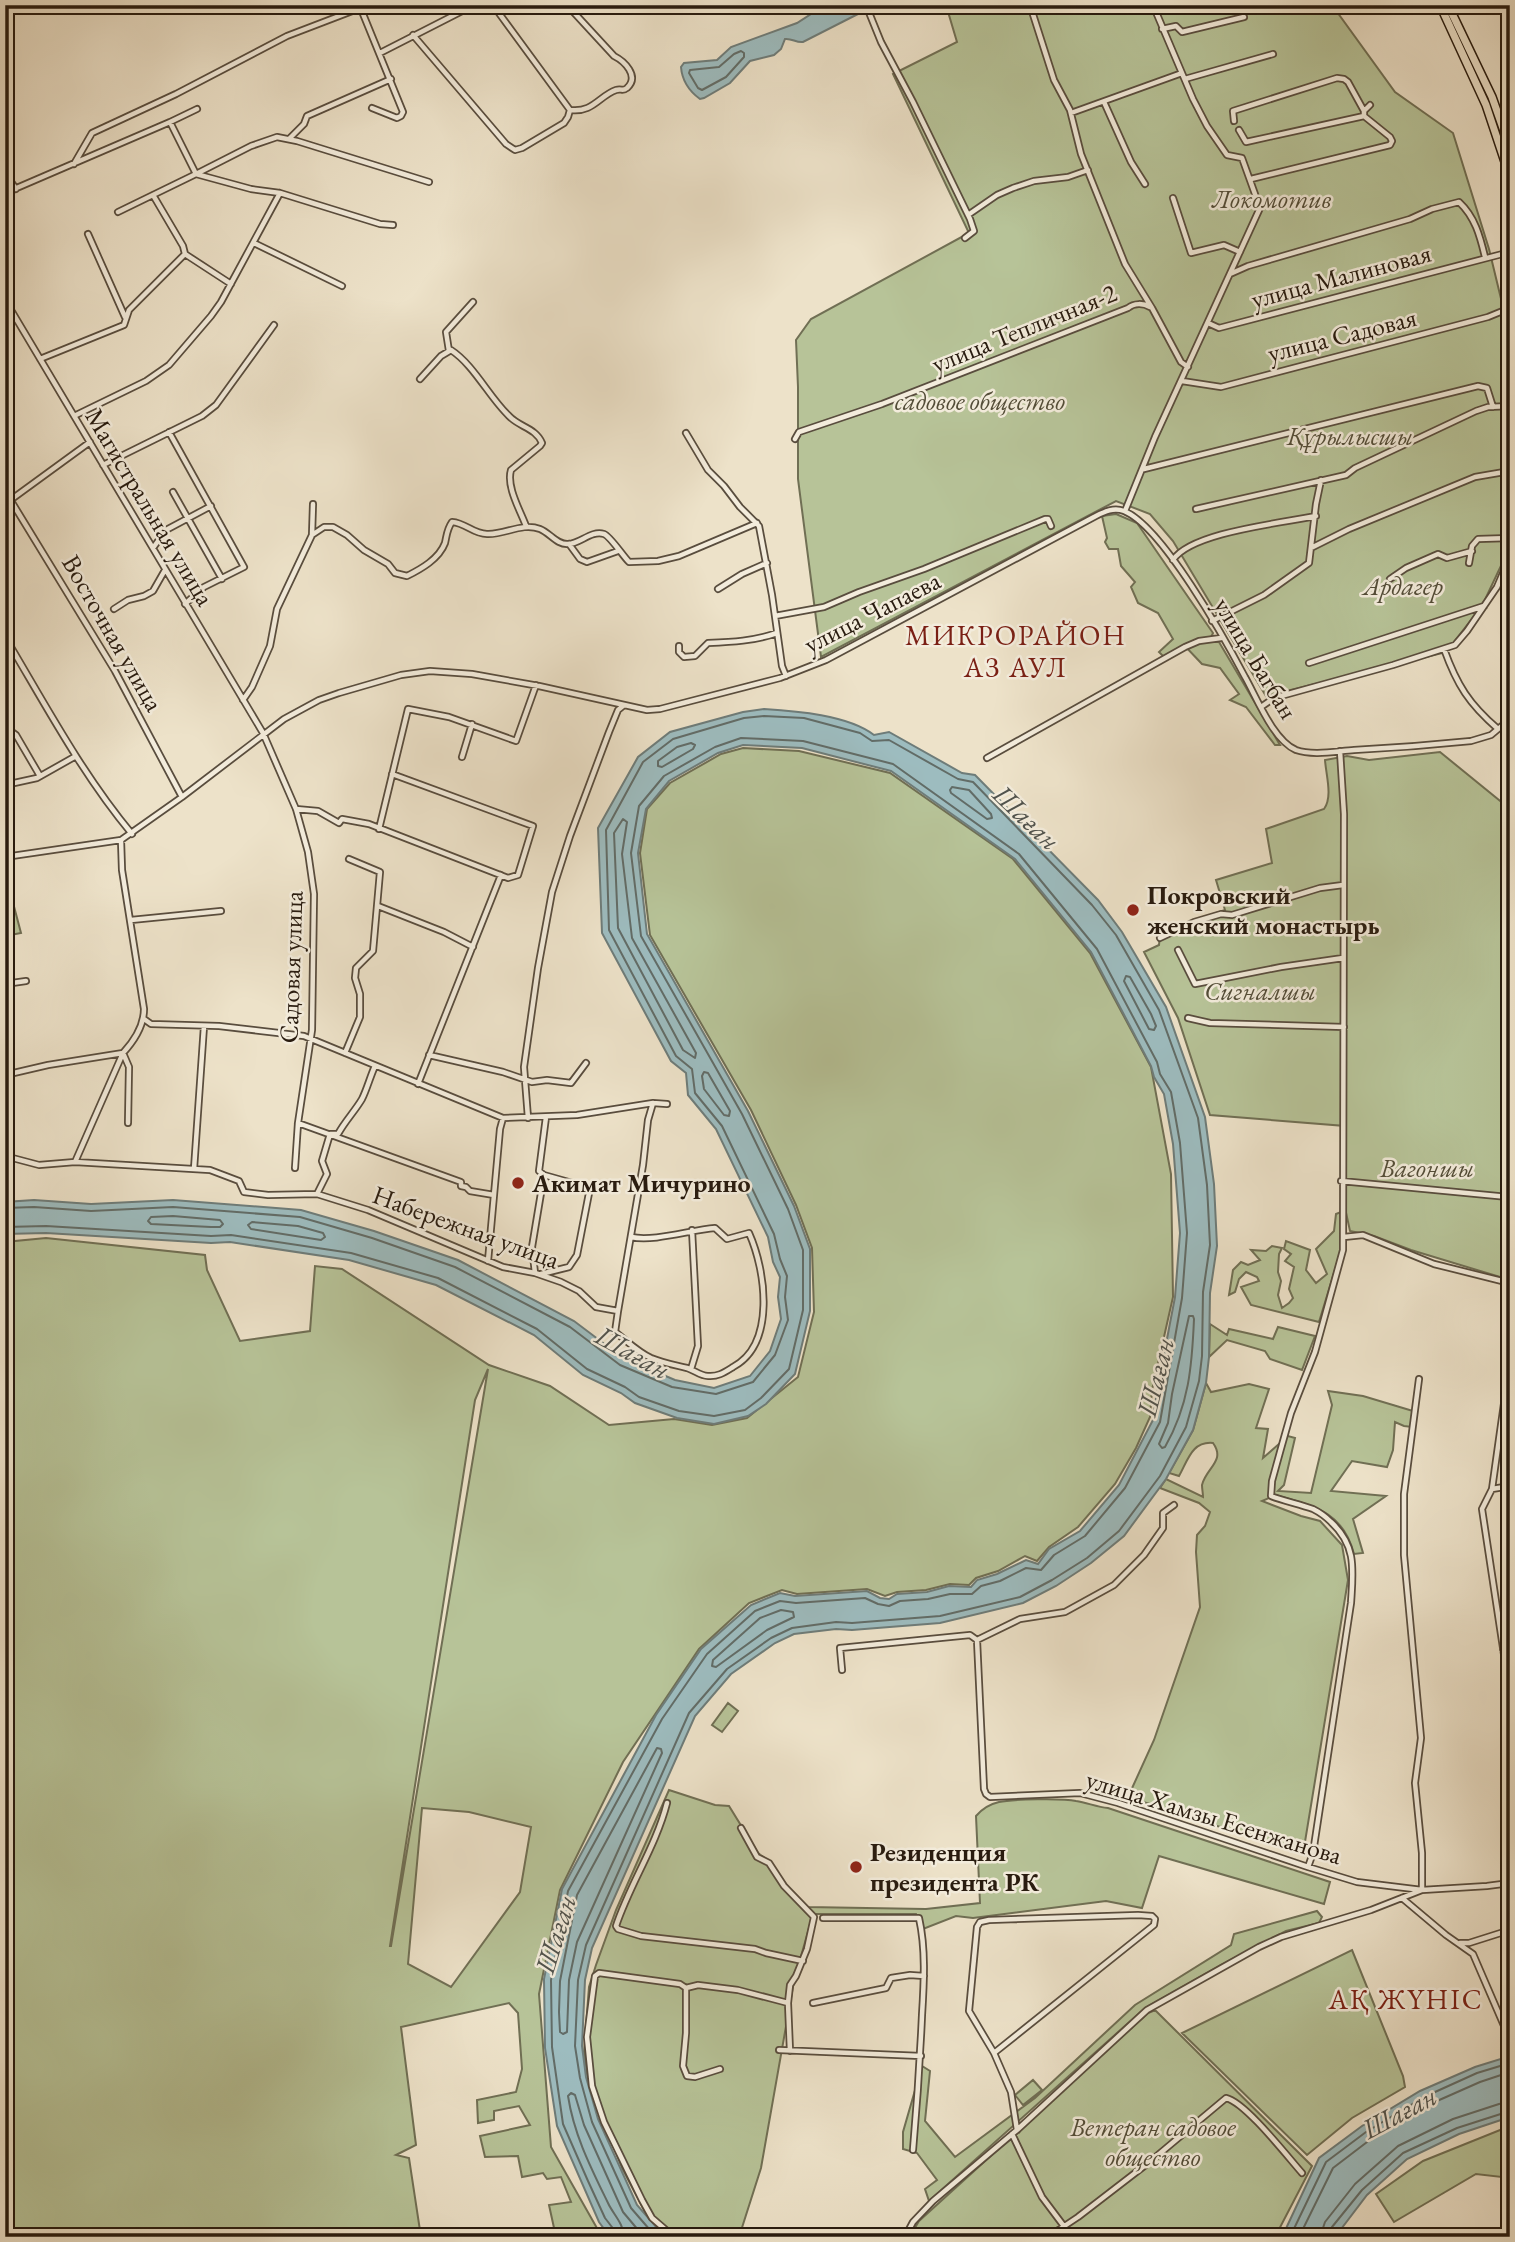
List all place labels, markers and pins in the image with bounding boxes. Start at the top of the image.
place label: Покровский женский монастырь [1147,878,1380,942]
marker: Покровский женский монастырь [1125,902,1141,918]
place label: Акимат Мичурино [531,1166,751,1200]
marker: Акимат Мичурино [510,1175,526,1191]
place label: Резиденция президента РК [870,1835,1040,1899]
marker: Резиденция президента РК [848,1859,864,1875]

